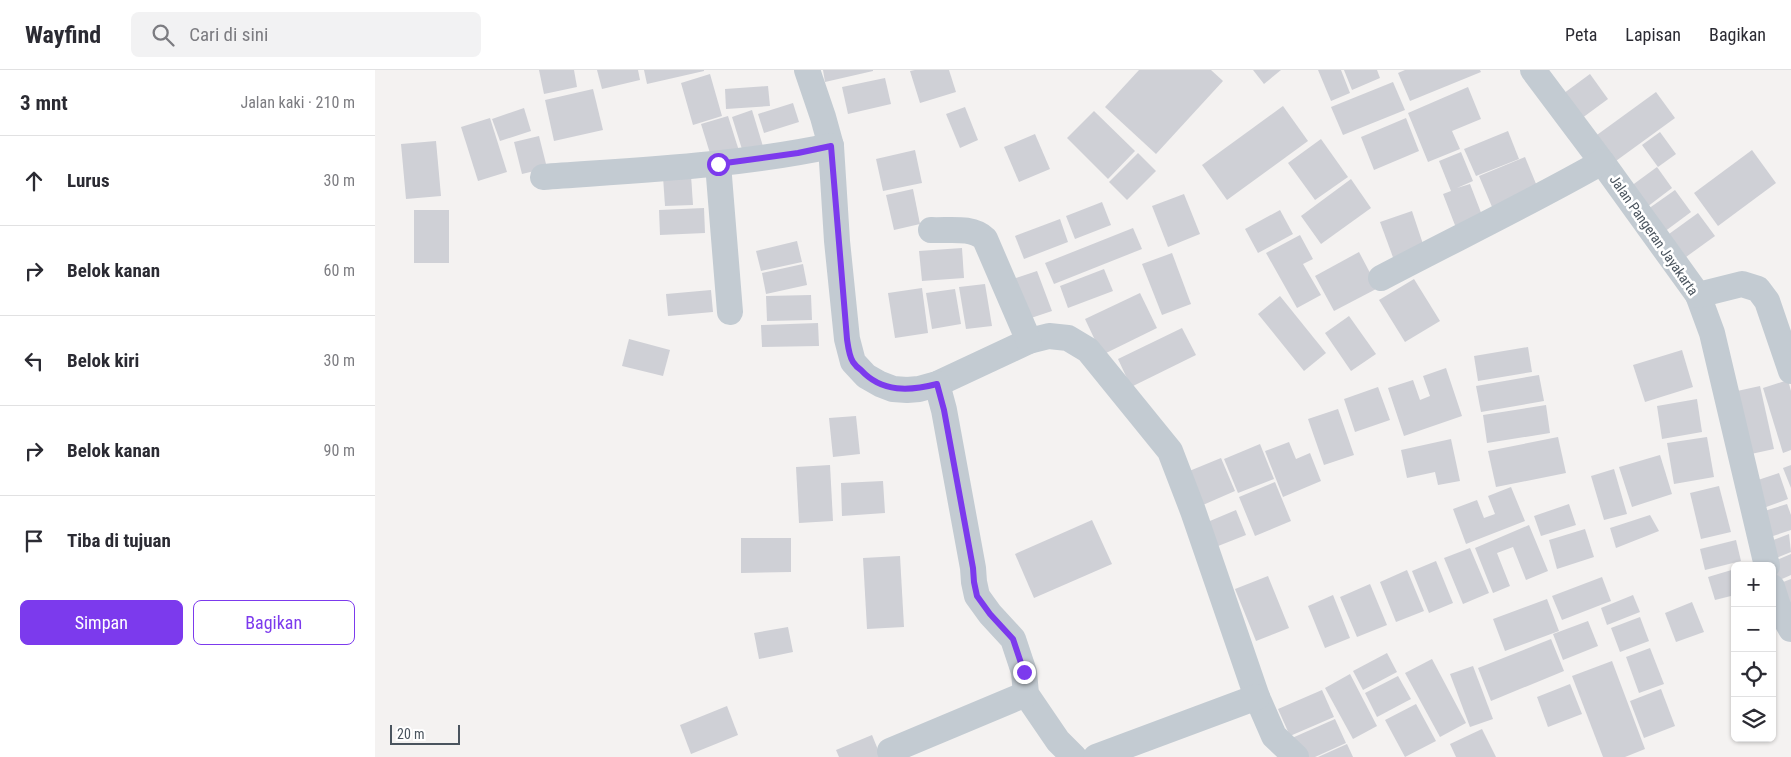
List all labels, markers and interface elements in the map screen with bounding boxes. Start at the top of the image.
search box [131,12,481,57]
text: Wayfind [25,21,101,49]
icon: search [149,21,177,49]
text: Cari di sini [189,23,268,46]
text: Peta [1565,24,1597,45]
text: Lapisan [1625,24,1681,45]
text: Bagikan [1709,24,1766,45]
text: 3 mnt [20,91,68,115]
text: Jalan kaki · 210 m [240,93,355,112]
route start [707,153,730,176]
icon: ahead [20,167,48,195]
text: Lurus [67,169,110,192]
text: 30 m [323,171,355,190]
street label: Jalan Pangeran Jayakarta [1606,172,1702,298]
icon: right [20,257,48,285]
text: Belok kanan [67,259,160,282]
text: 60 m [323,261,355,280]
icon: left [20,347,48,375]
text: Belok kiri [67,349,139,372]
text: 30 m [323,351,355,370]
icon: right [20,437,48,465]
text: Belok kanan [67,439,160,462]
text: 90 m [323,441,355,460]
icon: arrive [20,527,48,555]
text: Tiba di tujuan [67,529,171,552]
map controls [1731,562,1776,742]
button: + [1731,562,1776,607]
button: Simpan [20,600,183,645]
button: Bagikan [193,600,355,645]
button: − [1731,607,1776,652]
button: locate [1731,652,1776,697]
route end [1013,661,1036,684]
button: layers [1731,697,1776,742]
scale bar [390,722,460,745]
text: 20 m [397,726,425,742]

